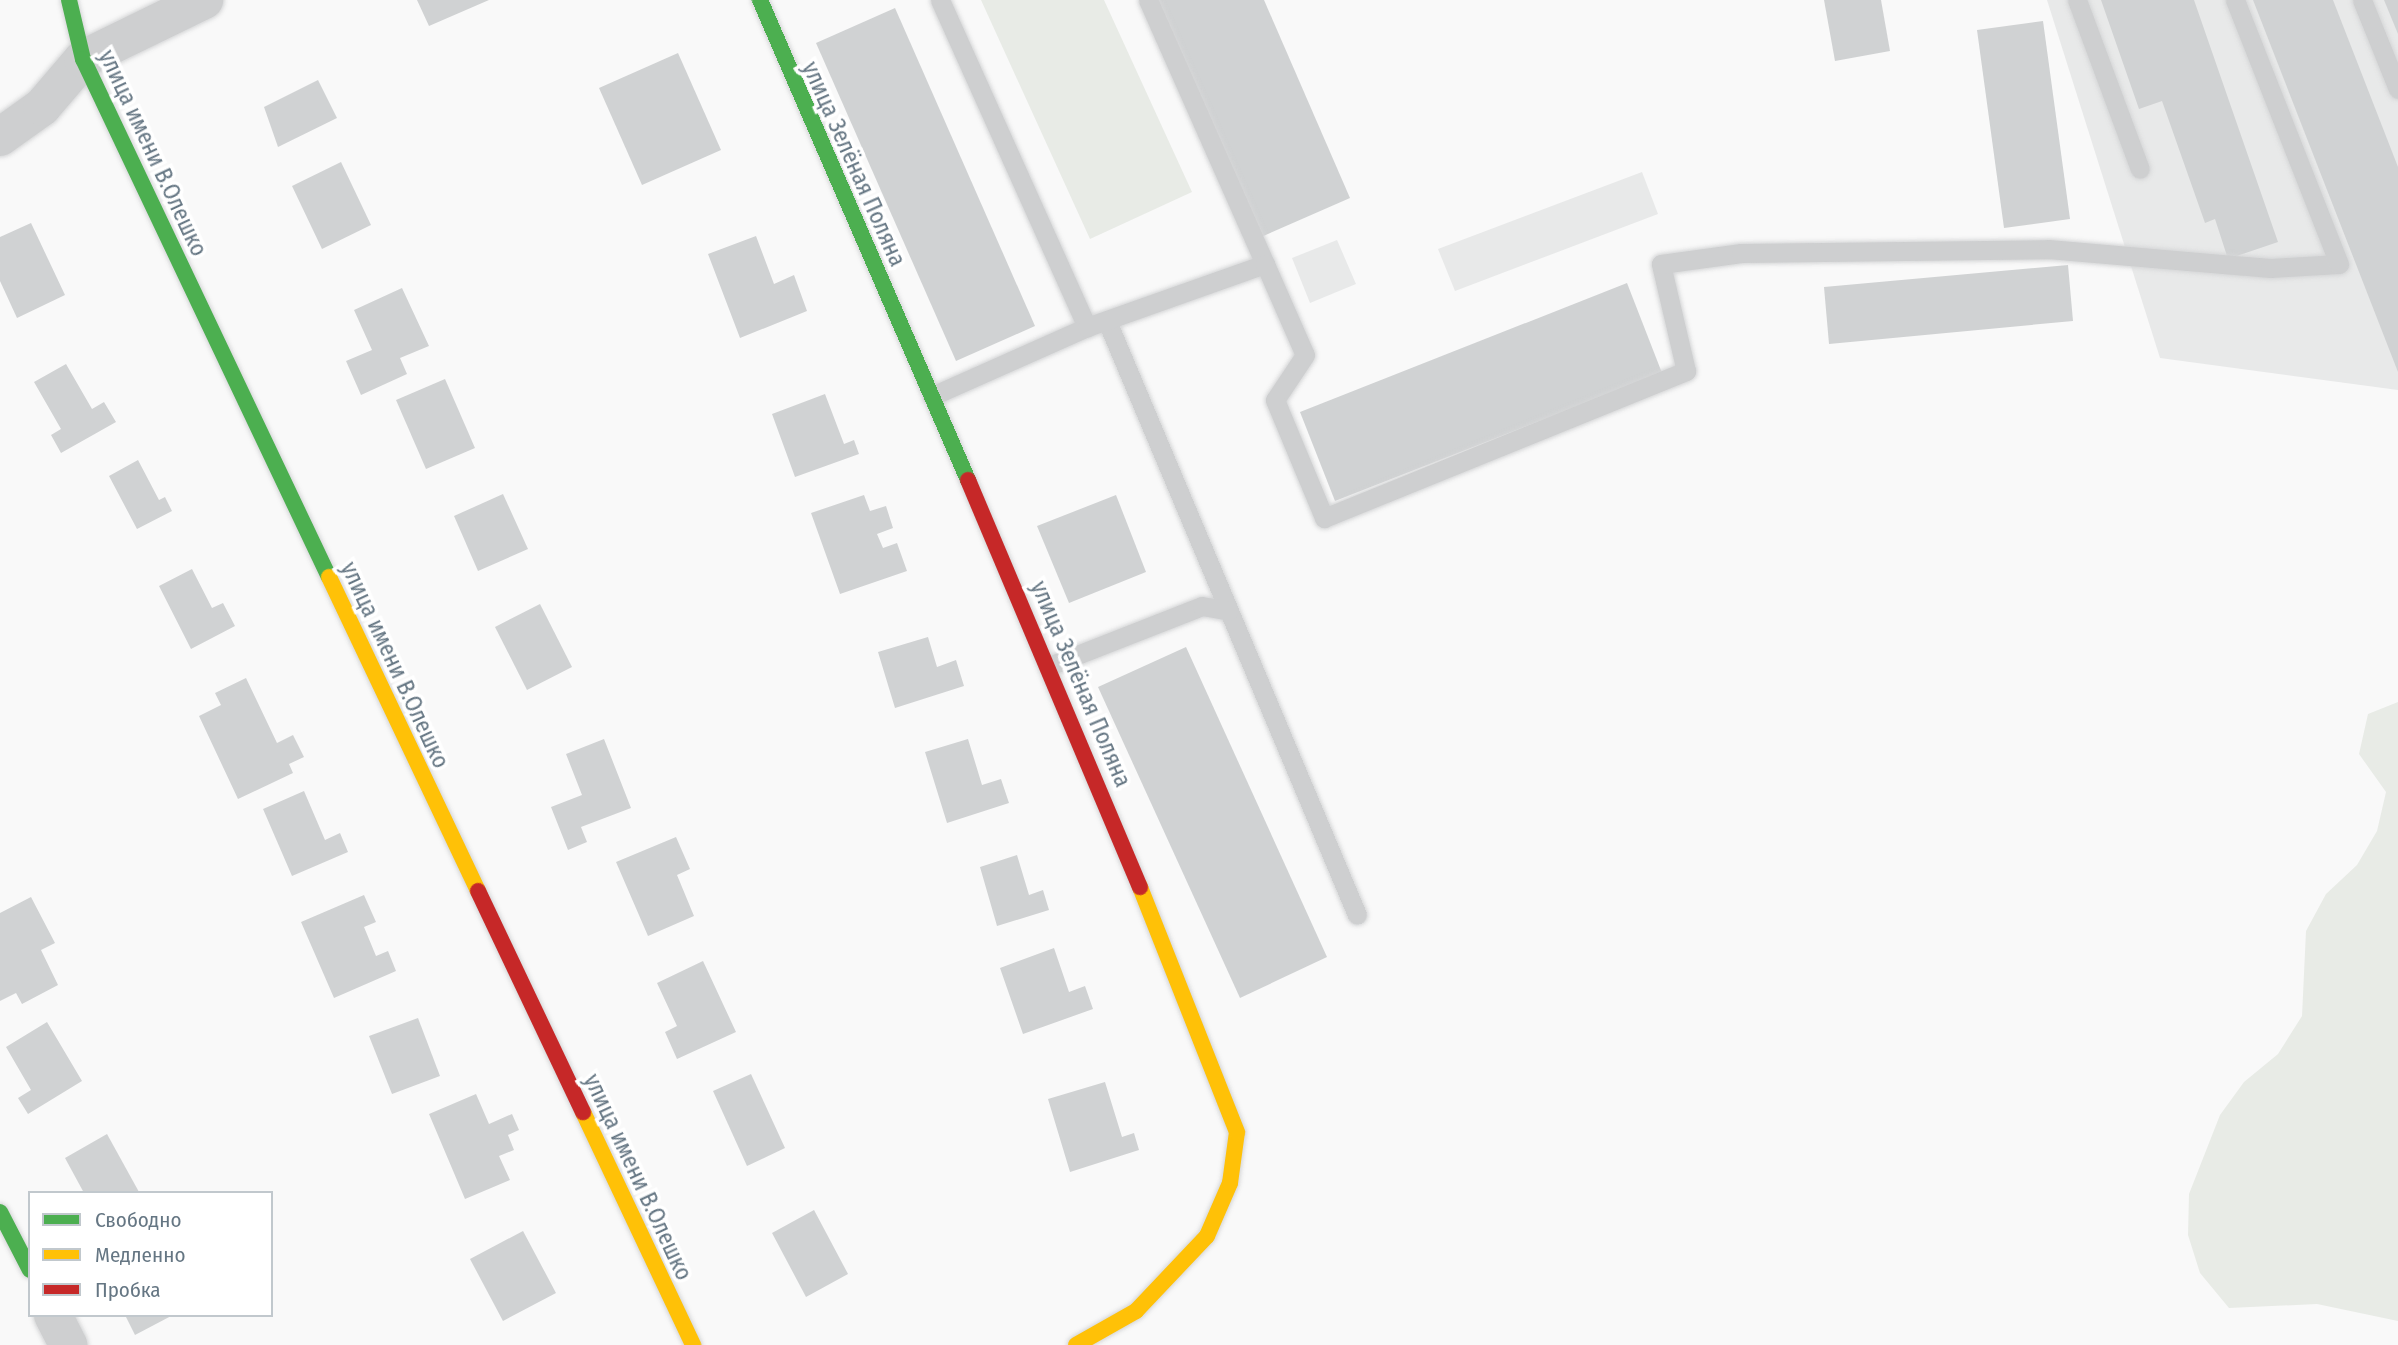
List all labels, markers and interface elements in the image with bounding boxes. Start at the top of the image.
street label: улица имени В.Олешко [93,46,213,260]
street label: улица Зелёная Поляна [796,57,912,271]
street label: улица имени В.Олешко [335,558,455,772]
street label: улица Зелёная Поляна [1025,577,1137,791]
street label: улица имени В.Олешко [578,1070,698,1284]
legend [28,1191,273,1317]
text: Свободно [95,1207,181,1233]
text: Медленно [95,1242,185,1268]
text: Пробка [95,1277,161,1303]

